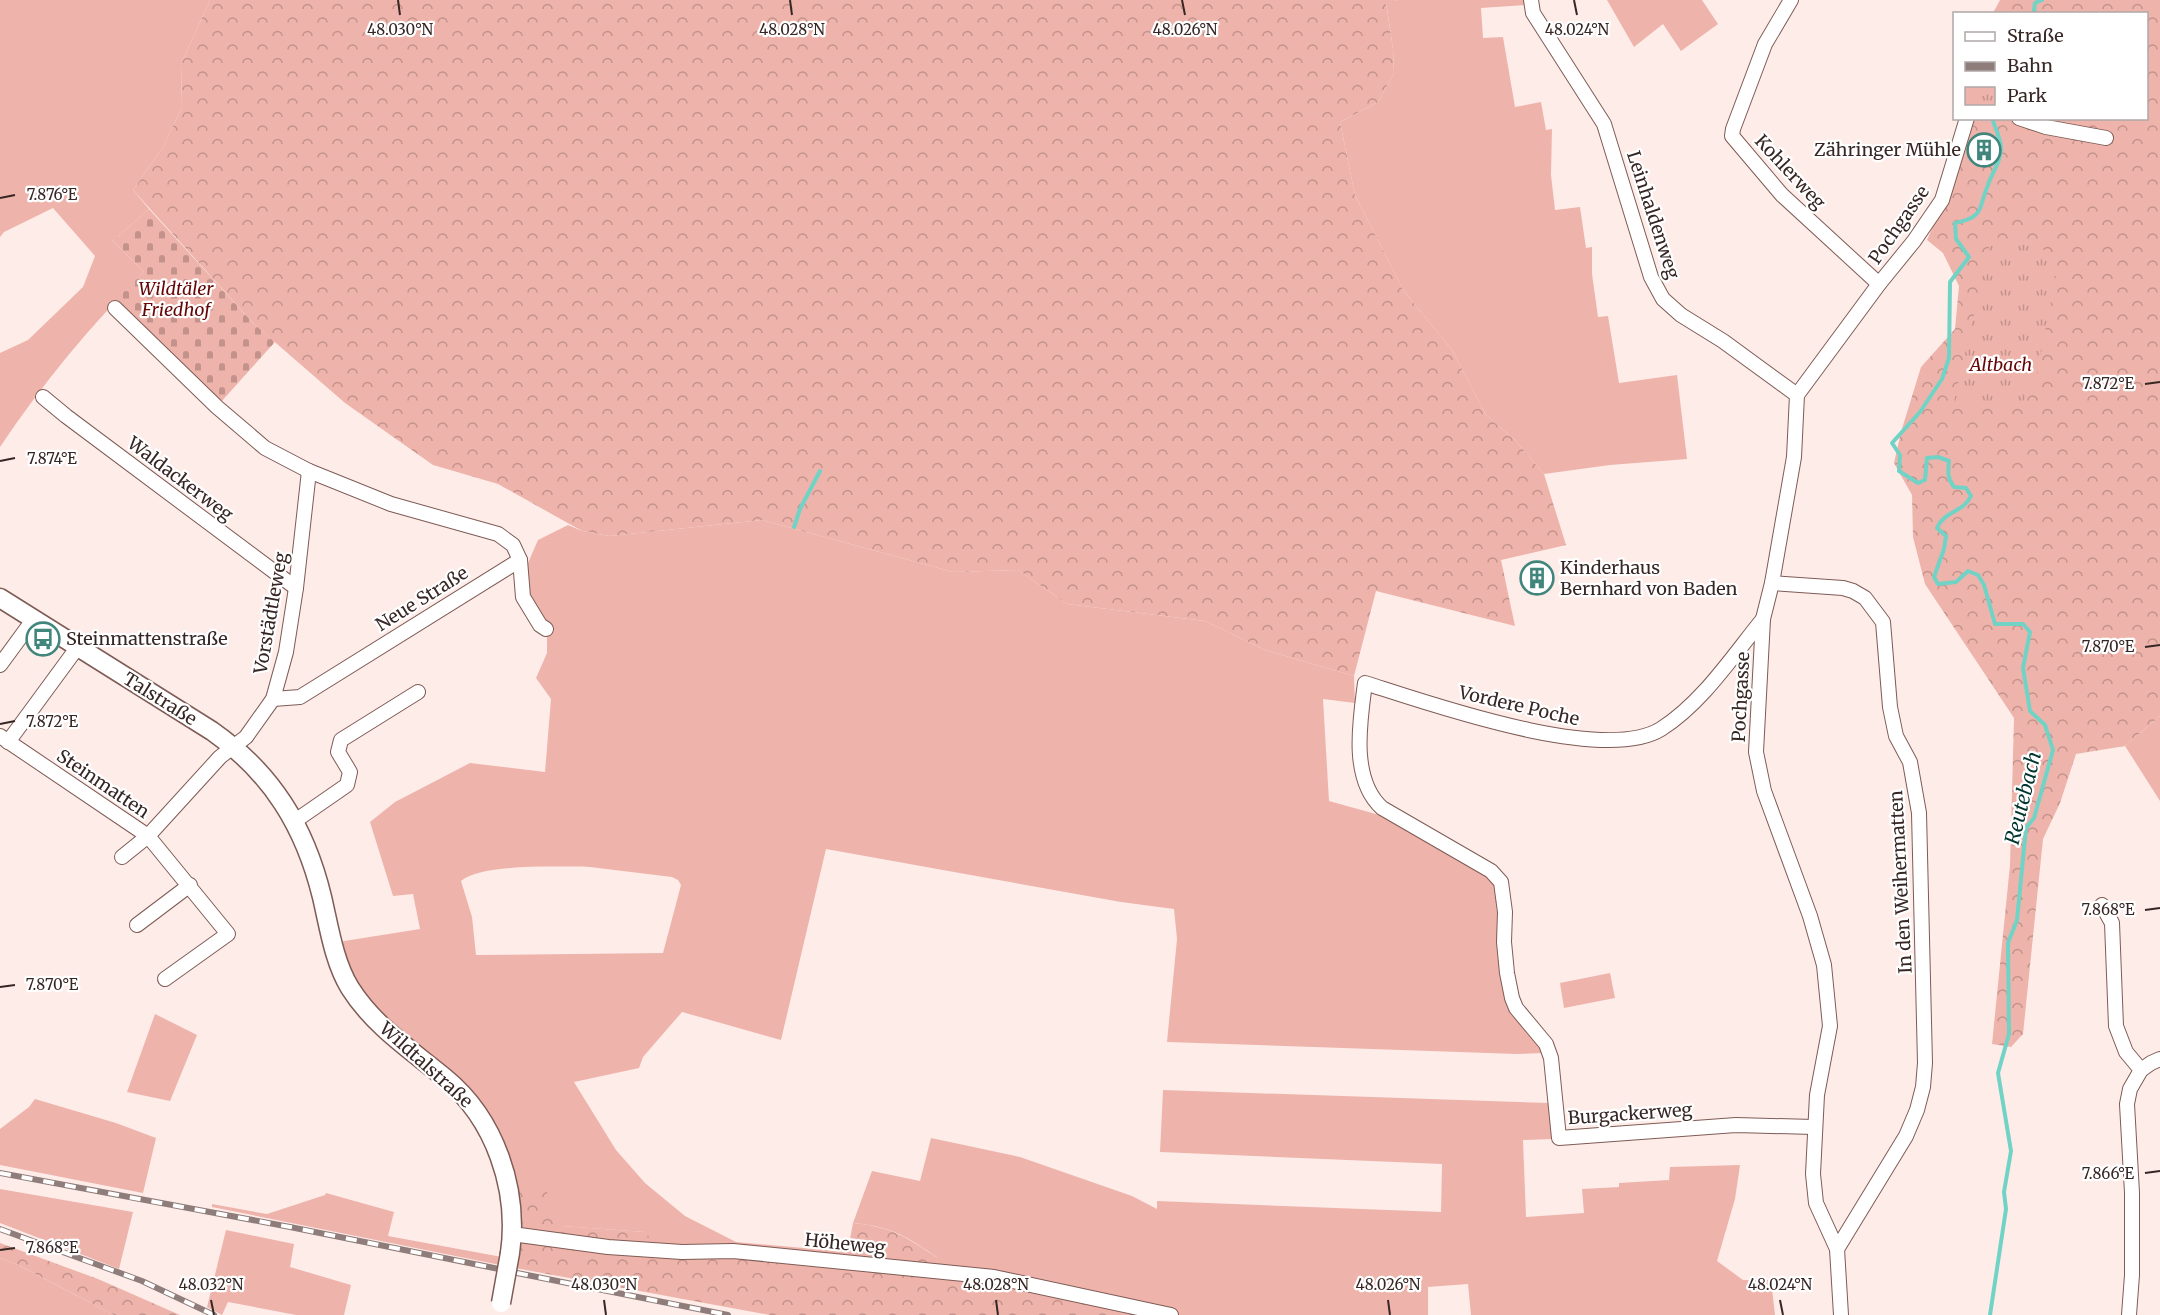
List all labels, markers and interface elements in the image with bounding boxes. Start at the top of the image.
legend [1953,12,2148,120]
text: 48.030°N [367,20,433,39]
text: 48.028°N [759,20,825,39]
text: 48.026°N [1153,20,1218,39]
text: 48.024°N [1545,20,1610,39]
text: Straße [2007,24,2064,47]
text: Bahn [2007,54,2053,77]
text: Park [2007,84,2048,107]
street label: Kohlerweg [1750,130,1831,214]
building icon: Zähringer Mühle [1966,132,2002,168]
place label: Zähringer Mühle [1814,138,1961,161]
street label: Leinhaldenweg [1622,148,1685,282]
street label: Pochgasse [1863,181,1934,268]
text: 7.876°E [27,185,78,204]
park label: Wildtäler Friedhof [138,277,214,321]
park label: Altbach [1968,353,2032,376]
text: 7.872°E [2082,374,2134,393]
street label: Waldackerweg [122,431,238,526]
text: 7.874°E [27,449,77,468]
street label: Vorstädtleweg [248,550,293,677]
place label: Kinderhaus Bernhard von Baden [1560,556,1738,600]
building icon: Kinderhaus Bernhard von Baden [1519,560,1555,596]
street label: Neue Straße [371,561,472,636]
bus stop icon: Steinmattenstraße [25,621,61,657]
place label: Steinmattenstraße [66,627,228,650]
text: 7.870°E [2082,637,2135,656]
street label: Pochgasse [1727,651,1754,743]
street label: Talstraße [119,667,201,730]
street label: Vordere Poche [1456,680,1582,731]
text: 7.872°E [26,712,78,731]
street label: Steinmatten [53,744,154,823]
water label: Reutebach [1999,749,2046,847]
street label: In den Weihermatten [1884,790,1917,974]
text: 7.868°E [2081,900,2135,919]
text: 7.870°E [26,975,79,994]
street label: Wildtalstraße [374,1016,478,1112]
street label: Burgackerweg [1567,1098,1693,1129]
text: 7.866°E [2082,1164,2135,1183]
street label: Höheweg [803,1228,887,1259]
text: 7.868°E [25,1238,79,1257]
text: 48.032°N [179,1275,244,1294]
text: 48.030°N [571,1275,637,1294]
text: 48.028°N [963,1275,1029,1294]
text: 48.026°N [1356,1275,1421,1294]
text: 48.024°N [1748,1275,1813,1294]

